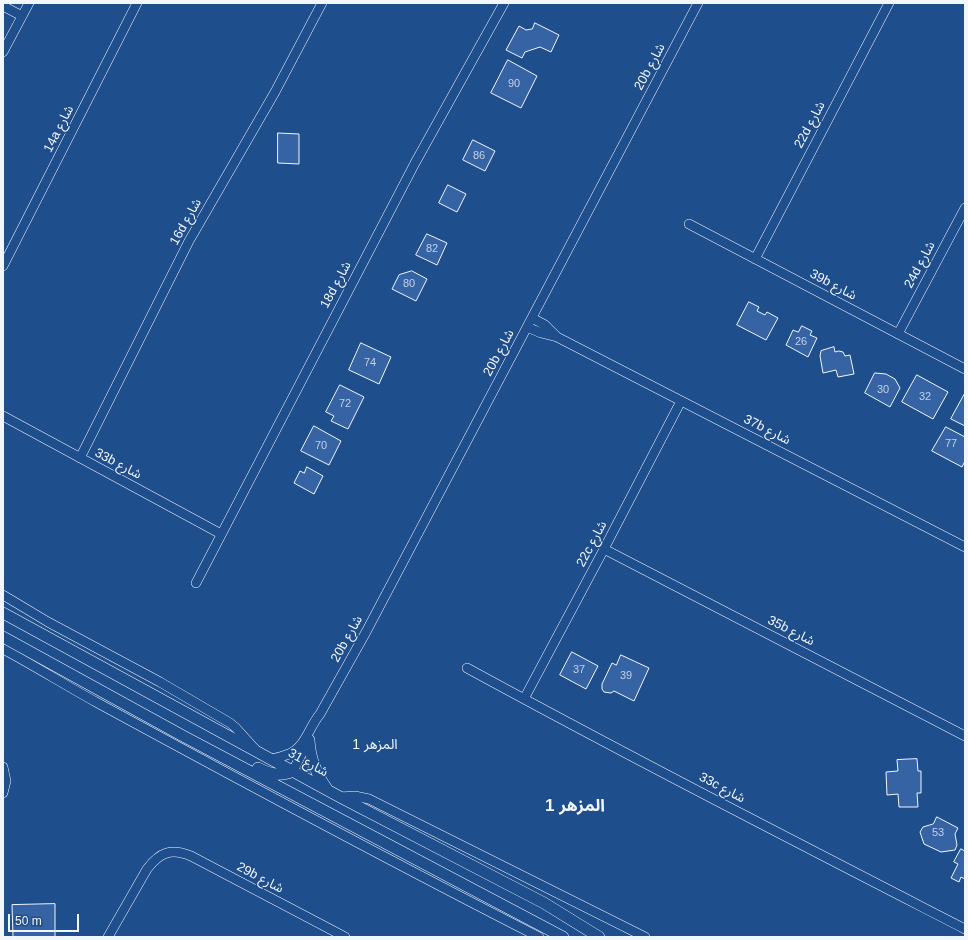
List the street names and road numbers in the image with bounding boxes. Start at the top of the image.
street label: 20b شارع [631,41,669,93]
street label: 22d شارع [791,99,829,151]
street label: 14a شارع [41,103,77,155]
street label: 16d شارع [167,196,205,248]
street label: 24d شارع [901,239,939,291]
street label: 18d شارع [317,259,355,311]
street label: 39b شارع [807,266,859,304]
street label: 20b شارع [480,327,518,379]
street label: 37b شارع [741,412,793,448]
street label: 33b شارع [92,445,144,483]
street label: 22c شارع [573,518,611,570]
street label: 20b شارع [328,613,366,665]
street label: 35b شارع [765,613,817,649]
street label: شارع 31 [285,746,331,780]
street label: 33c شارع [696,769,748,807]
street label: 29b شارع [234,859,286,897]

